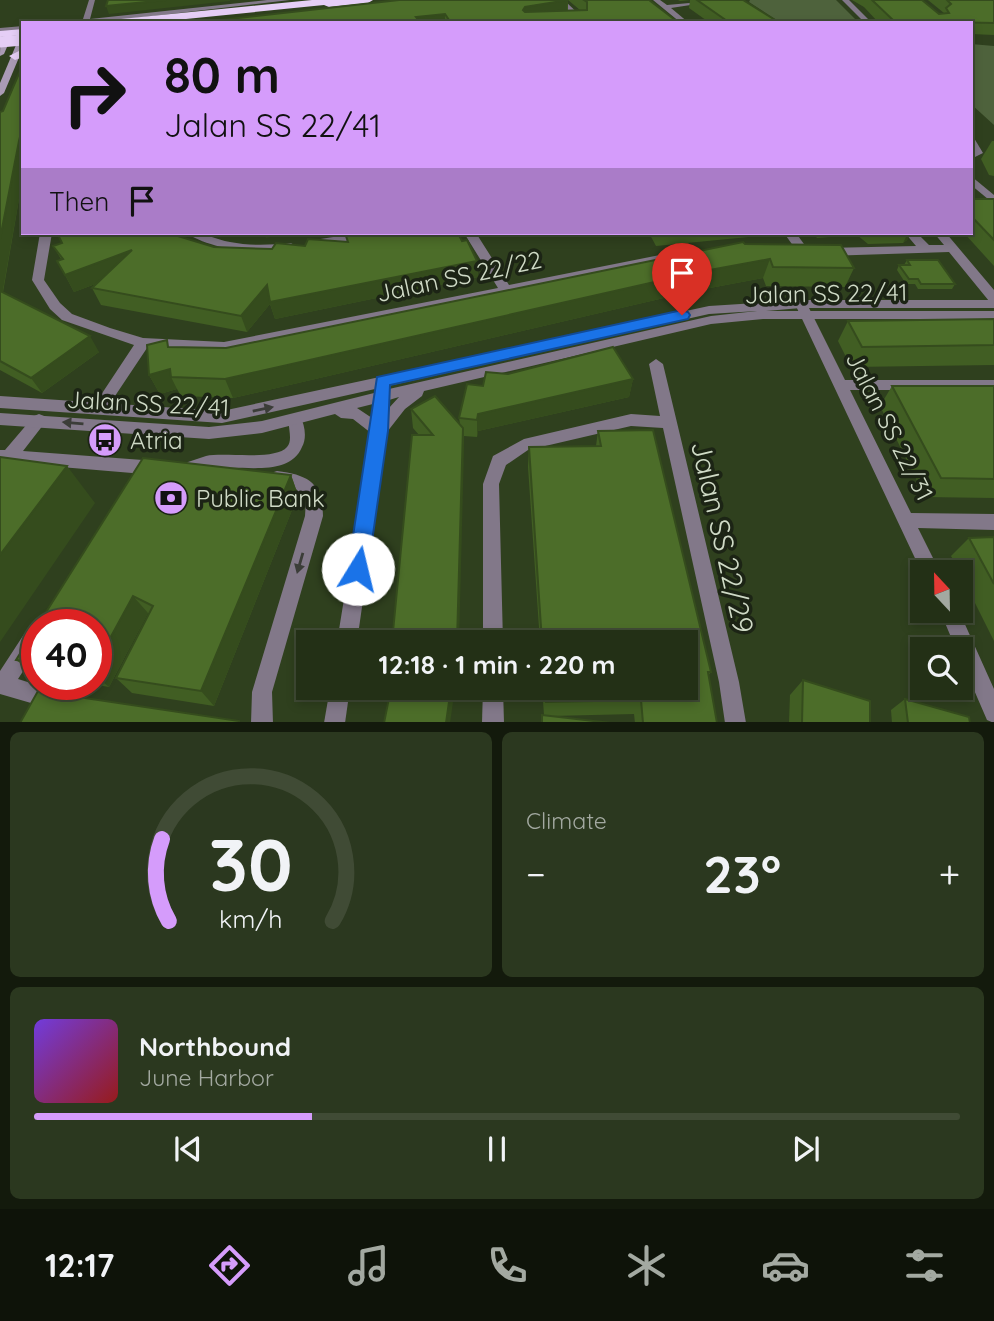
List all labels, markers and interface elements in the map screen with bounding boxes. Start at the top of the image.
text: 80 m [164,44,280,105]
icon: right [49,49,140,140]
text: Jalan SS 22/41 [164,105,381,145]
icon: arrive [123,182,161,220]
text: Then [49,185,109,218]
pin [652,243,712,315]
street label: Jalan SS 22/22 [374,244,544,308]
icon: arrive [663,254,701,292]
street label: Jalan SS 22/41 [744,277,908,309]
street label: Jalan SS 22/31 [840,347,940,505]
street label: Jalan SS 22/41 [66,384,230,422]
one-way arrow [252,403,274,414]
one-way arrow [62,417,84,428]
bus stop icon: Atria [86,421,124,459]
place label: Atria [130,425,182,455]
street label: Jalan SS 22/29 [684,438,762,636]
bank icon: Public Bank [152,479,190,517]
place label: Public Bank [196,483,325,513]
position arrow [321,532,395,606]
one-way arrow [294,553,304,574]
north arrow [910,560,973,623]
map controls [910,560,973,700]
speed limit sign: 40 [21,609,112,700]
button: search [910,637,973,700]
text: 12:18 · 1 min · 220 m [379,648,615,681]
text: Climate [526,806,607,835]
text: 30 [209,818,293,909]
text: 23° [703,841,781,906]
text: − [526,850,546,898]
text: + [939,850,960,898]
text: km/h [219,902,283,933]
text: Northbound [139,1030,291,1063]
text: June Harbor [139,1063,274,1092]
icon: previous [169,1130,207,1168]
icon: pause [478,1130,516,1168]
icon: next [787,1130,825,1168]
icon: directions [205,1241,254,1290]
icon: music [344,1241,393,1290]
icon: phone [483,1241,532,1290]
icon: climate [622,1241,671,1290]
icon: car [761,1241,810,1290]
icon: filters [900,1241,949,1290]
text: 12:17 [45,1245,114,1285]

